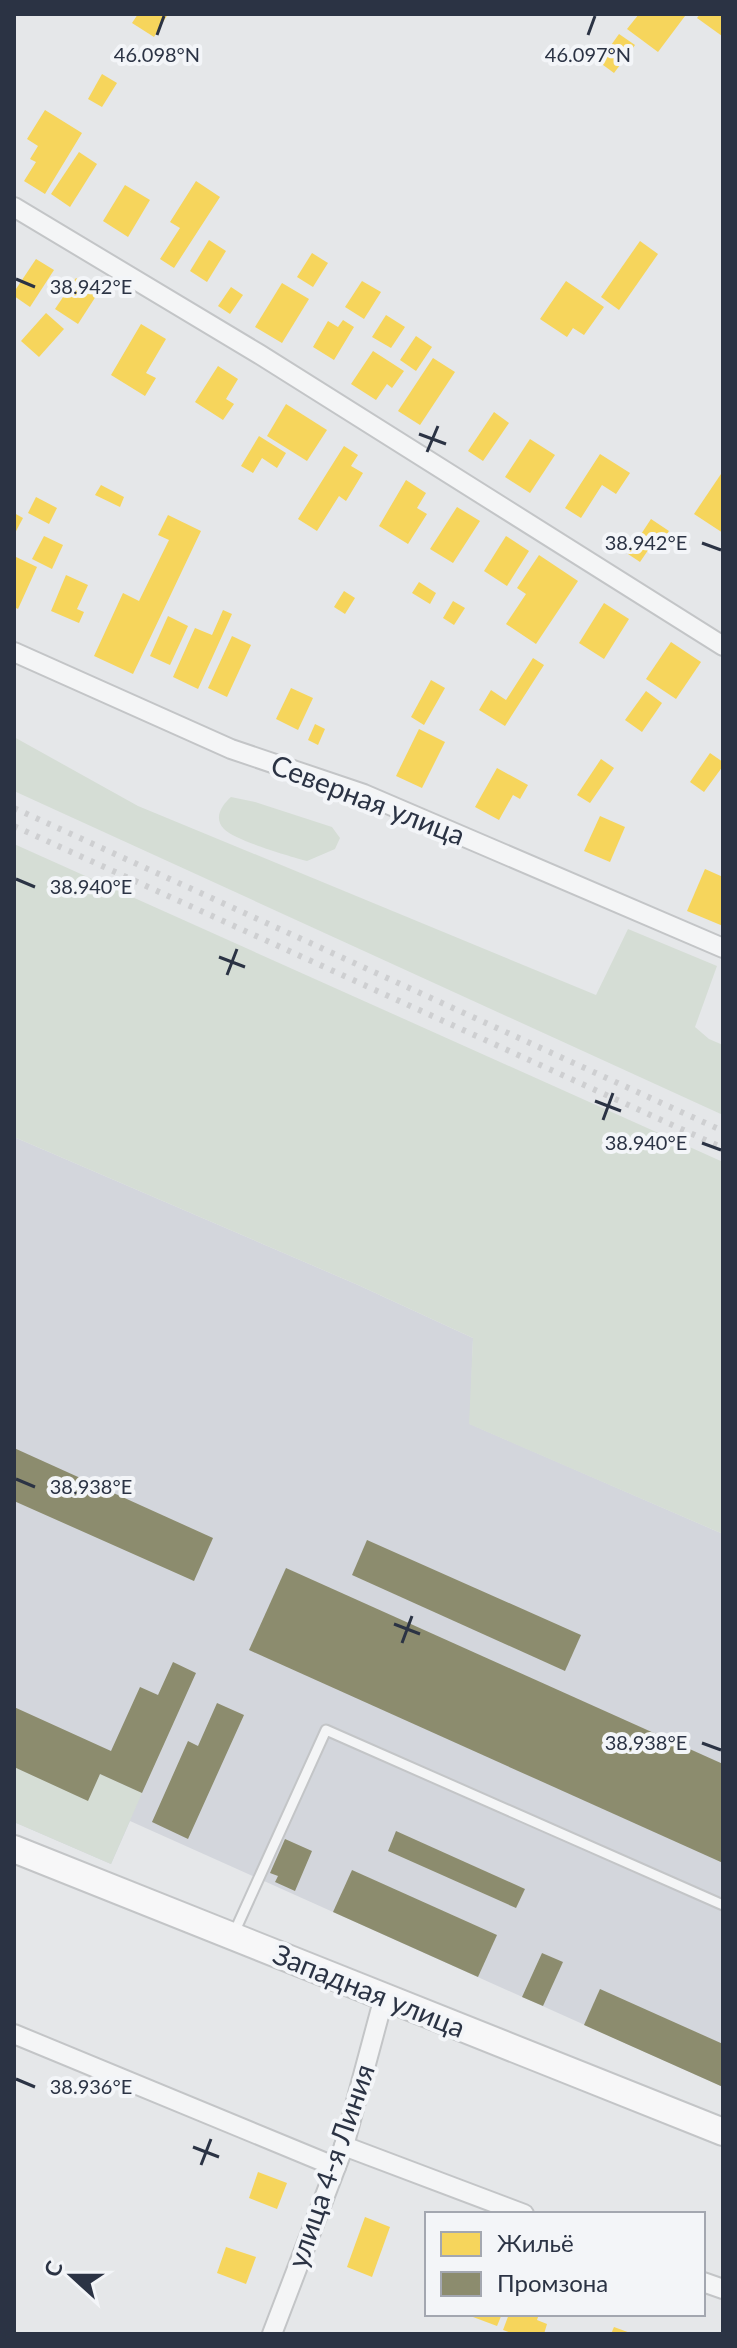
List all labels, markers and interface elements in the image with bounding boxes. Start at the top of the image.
text: 46.098°N [114,42,200,66]
text: 46.097°N [545,42,631,66]
text: 38.942°E [50,274,132,298]
text: 38.942°E [605,530,687,554]
street label: Северная улица [267,747,470,852]
text: 38.940°E [50,874,132,898]
text: 38.940°E [605,1130,687,1154]
text: 38.938°E [50,1474,132,1498]
text: 38.938°E [605,1730,687,1754]
street label: Западная улица [268,1936,470,2044]
street label: улица 4-я Линия [279,2059,381,2272]
text: 38.936°E [50,2074,132,2098]
legend [425,2212,705,2316]
text: Жильё [497,2228,574,2257]
north arrow [32,2236,112,2316]
text: С [38,2257,68,2280]
text: Промзона [497,2268,608,2297]

